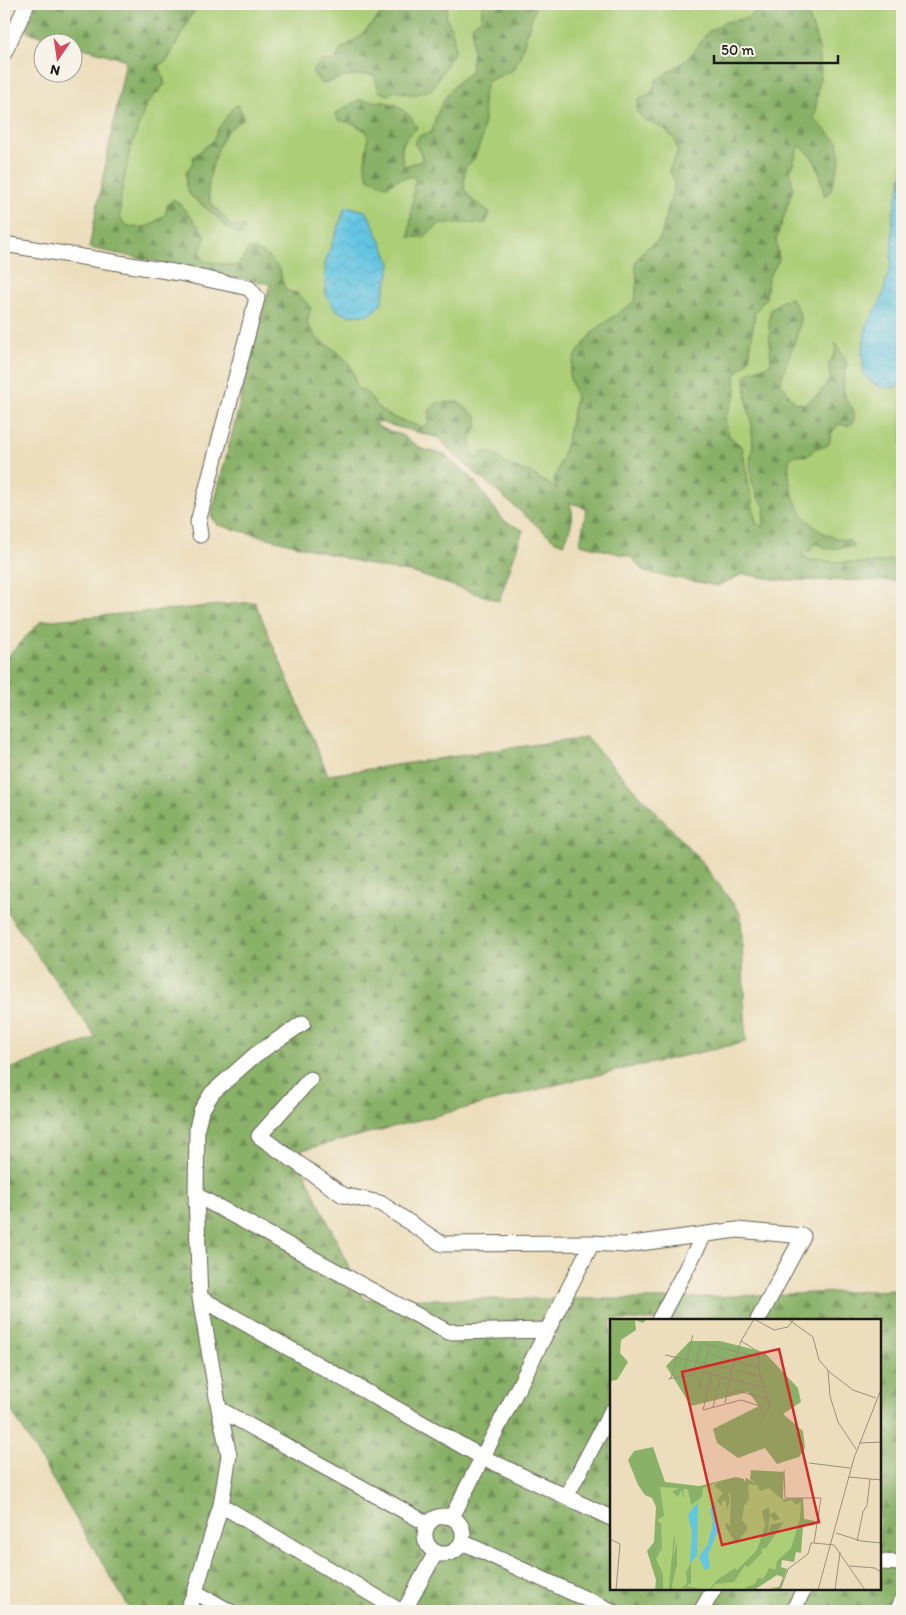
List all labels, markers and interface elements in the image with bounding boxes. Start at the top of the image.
north arrow [32,32,82,82]
scale bar [714,32,837,64]
text: 50 m [721,41,754,59]
text: N [49,61,62,80]
inset map [610,1319,881,1590]

